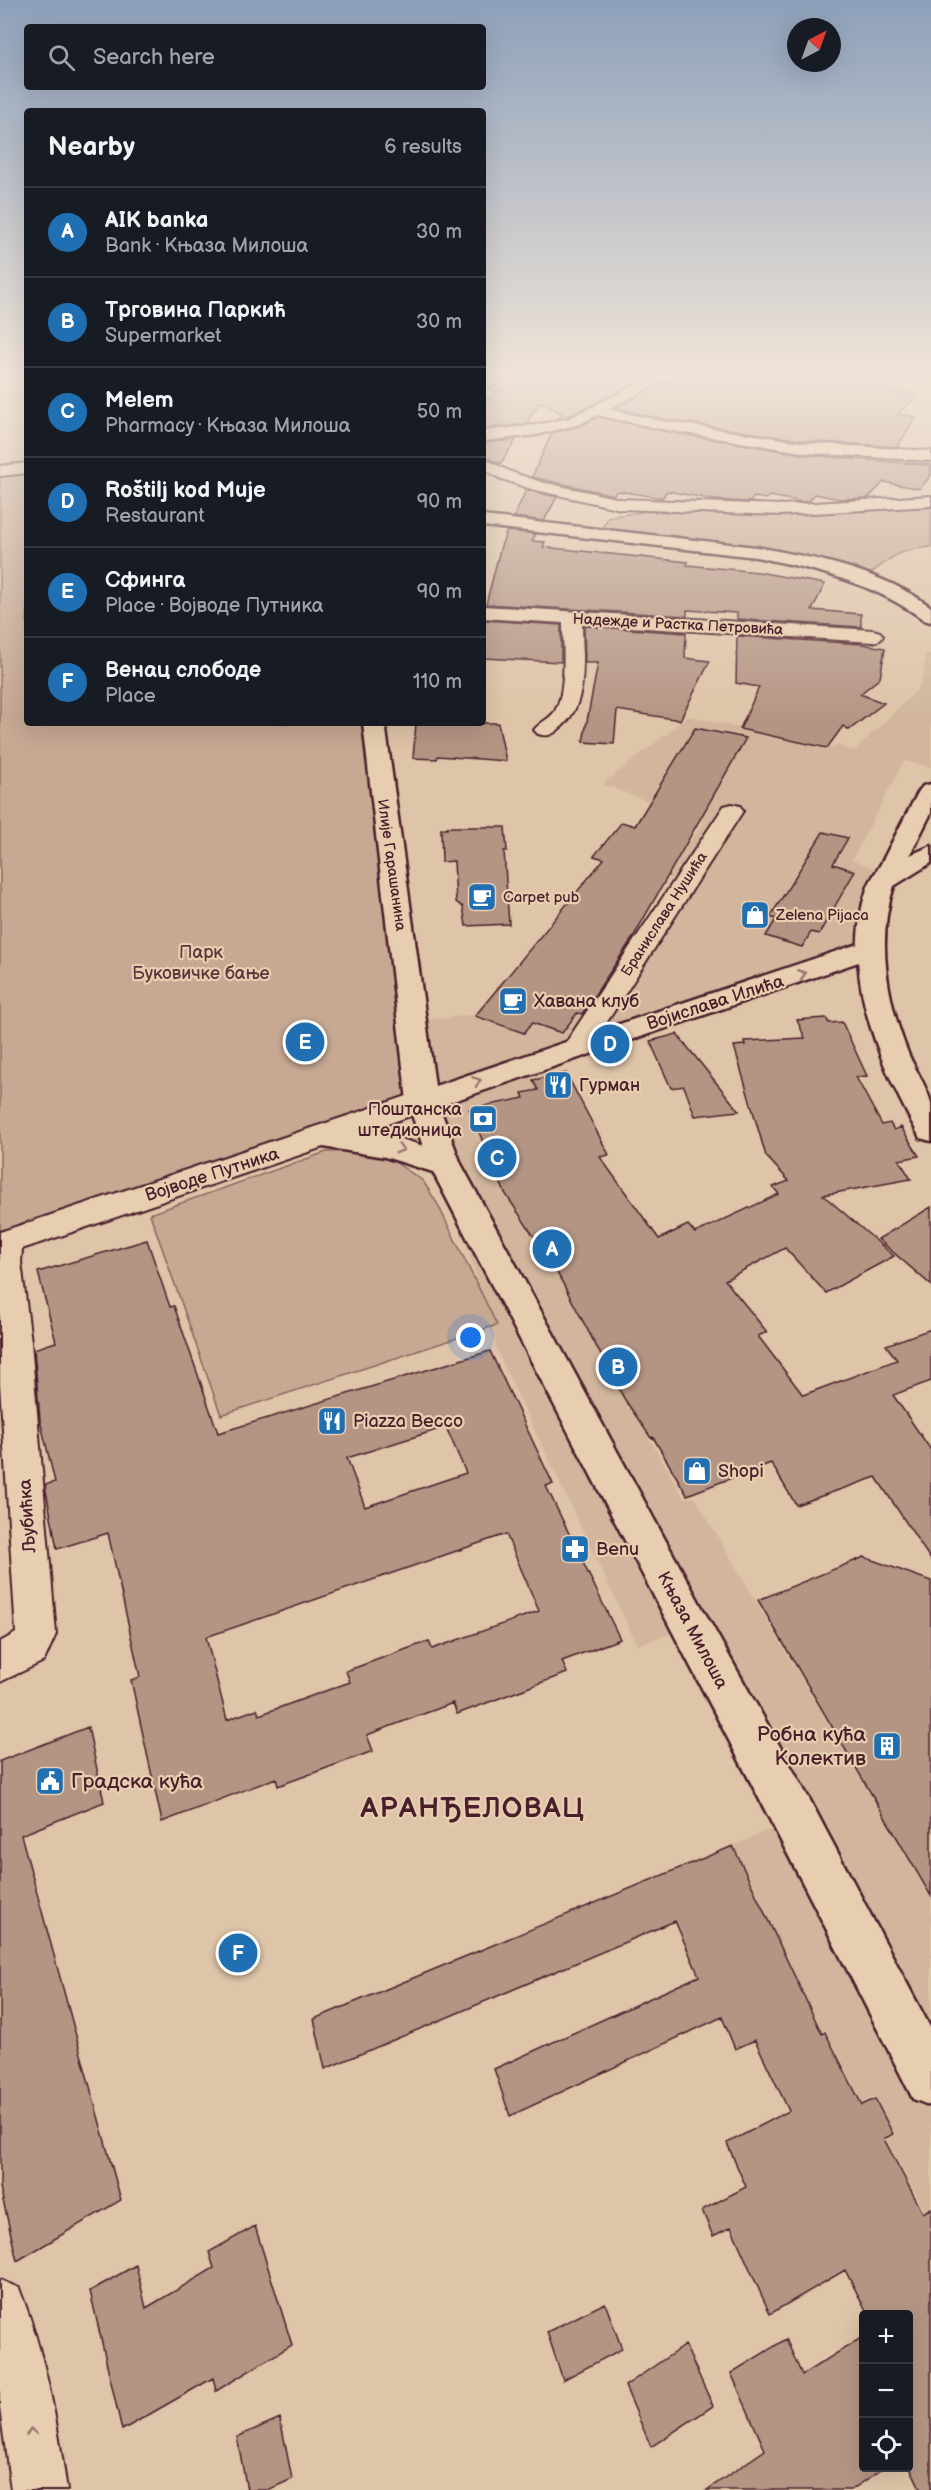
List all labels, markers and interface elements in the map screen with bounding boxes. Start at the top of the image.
north arrow [787,18,841,72]
search box [24,24,486,90]
icon: search [45,41,78,74]
text: Search here [93,44,215,71]
text: Nearby [48,132,135,163]
text: 6 results [384,135,462,159]
text: AIK banka [105,207,208,234]
text: A [61,220,74,244]
text: 30 m [416,220,462,244]
text: Bank · Књаза Милоша [105,234,308,258]
text: Трговина Паркић [105,297,285,324]
text: B [60,310,75,334]
text: 30 m [416,310,462,334]
text: Supermarket [105,324,221,348]
text: Melem [105,387,174,414]
text: C [60,400,75,424]
text: 50 m [417,400,462,424]
text: Pharmacy · Књаза Милоша [105,414,351,438]
text: Roštilj kod Muje [105,477,266,504]
text: D [61,490,74,514]
text: 90 m [417,490,462,514]
text: Restaurant [105,504,205,528]
text: Сфинга [105,567,185,594]
text: E [61,580,74,604]
text: 90 m [417,580,462,604]
text: Place · Војводе Путника [105,594,324,618]
street label: Надежде и Растка Петровића [572,610,784,640]
text: Венац слободе [105,657,261,684]
text: F [61,670,74,694]
text: 110 m [413,670,462,694]
text: Place [105,684,156,708]
street label: Илије Гарашанина [373,798,410,932]
street label: Бранислава Нушића [617,848,712,980]
cafe icon: Carpet pub [466,881,498,913]
place label: Carpet pub [503,888,580,907]
shop icon: Zelena Pijaca [739,899,771,931]
place label: Zelena Pijaca [775,906,869,925]
park label: Парк Буковичке бање [132,942,270,984]
one-way arrow [796,968,807,981]
street label: Војислава Илића [644,970,787,1035]
cafe icon: Хавана клуб [497,985,529,1017]
place label: Хавана клуб [534,991,639,1012]
pin: E [286,1020,324,1064]
pin: D [590,1022,630,1066]
restaurant icon: Гурман [542,1069,574,1101]
place label: Гурман [579,1075,640,1096]
one-way arrow [471,1076,482,1089]
place label: Поштанска штедионица [358,1099,462,1141]
bank icon: Поштанска штедионица [467,1103,499,1135]
pin: C [478,1136,516,1180]
one-way arrow [394,1142,405,1154]
street label: Војводе Путника [143,1143,282,1206]
pin: A [532,1226,572,1272]
your location [456,1323,485,1352]
pin: B [598,1344,638,1390]
restaurant icon: Piazza Becco [316,1405,348,1437]
place label: Piazza Becco [353,1411,463,1432]
shop icon: Shopi [681,1455,713,1487]
place label: Shopi [718,1461,764,1482]
street label: Љубићка [14,1478,41,1555]
pharmacy icon: Benu [559,1533,591,1565]
place label: Benu [596,1539,639,1560]
street label: Књаза Милоша [653,1568,732,1693]
place label: Робна кућа Колектив [757,1722,867,1771]
building icon: Робна кућа Колектив [871,1730,903,1762]
public building icon: Градска кућа [34,1765,66,1797]
place label: Градска кућа [71,1769,203,1794]
district label: АРАНЂЕЛОВАЦ [360,1792,585,1825]
pin: F [218,1930,258,1976]
map controls [859,2310,913,2472]
button: + [859,2310,913,2364]
button: − [859,2364,913,2418]
button: locate [859,2418,913,2472]
one-way arrow [25,2427,37,2437]

